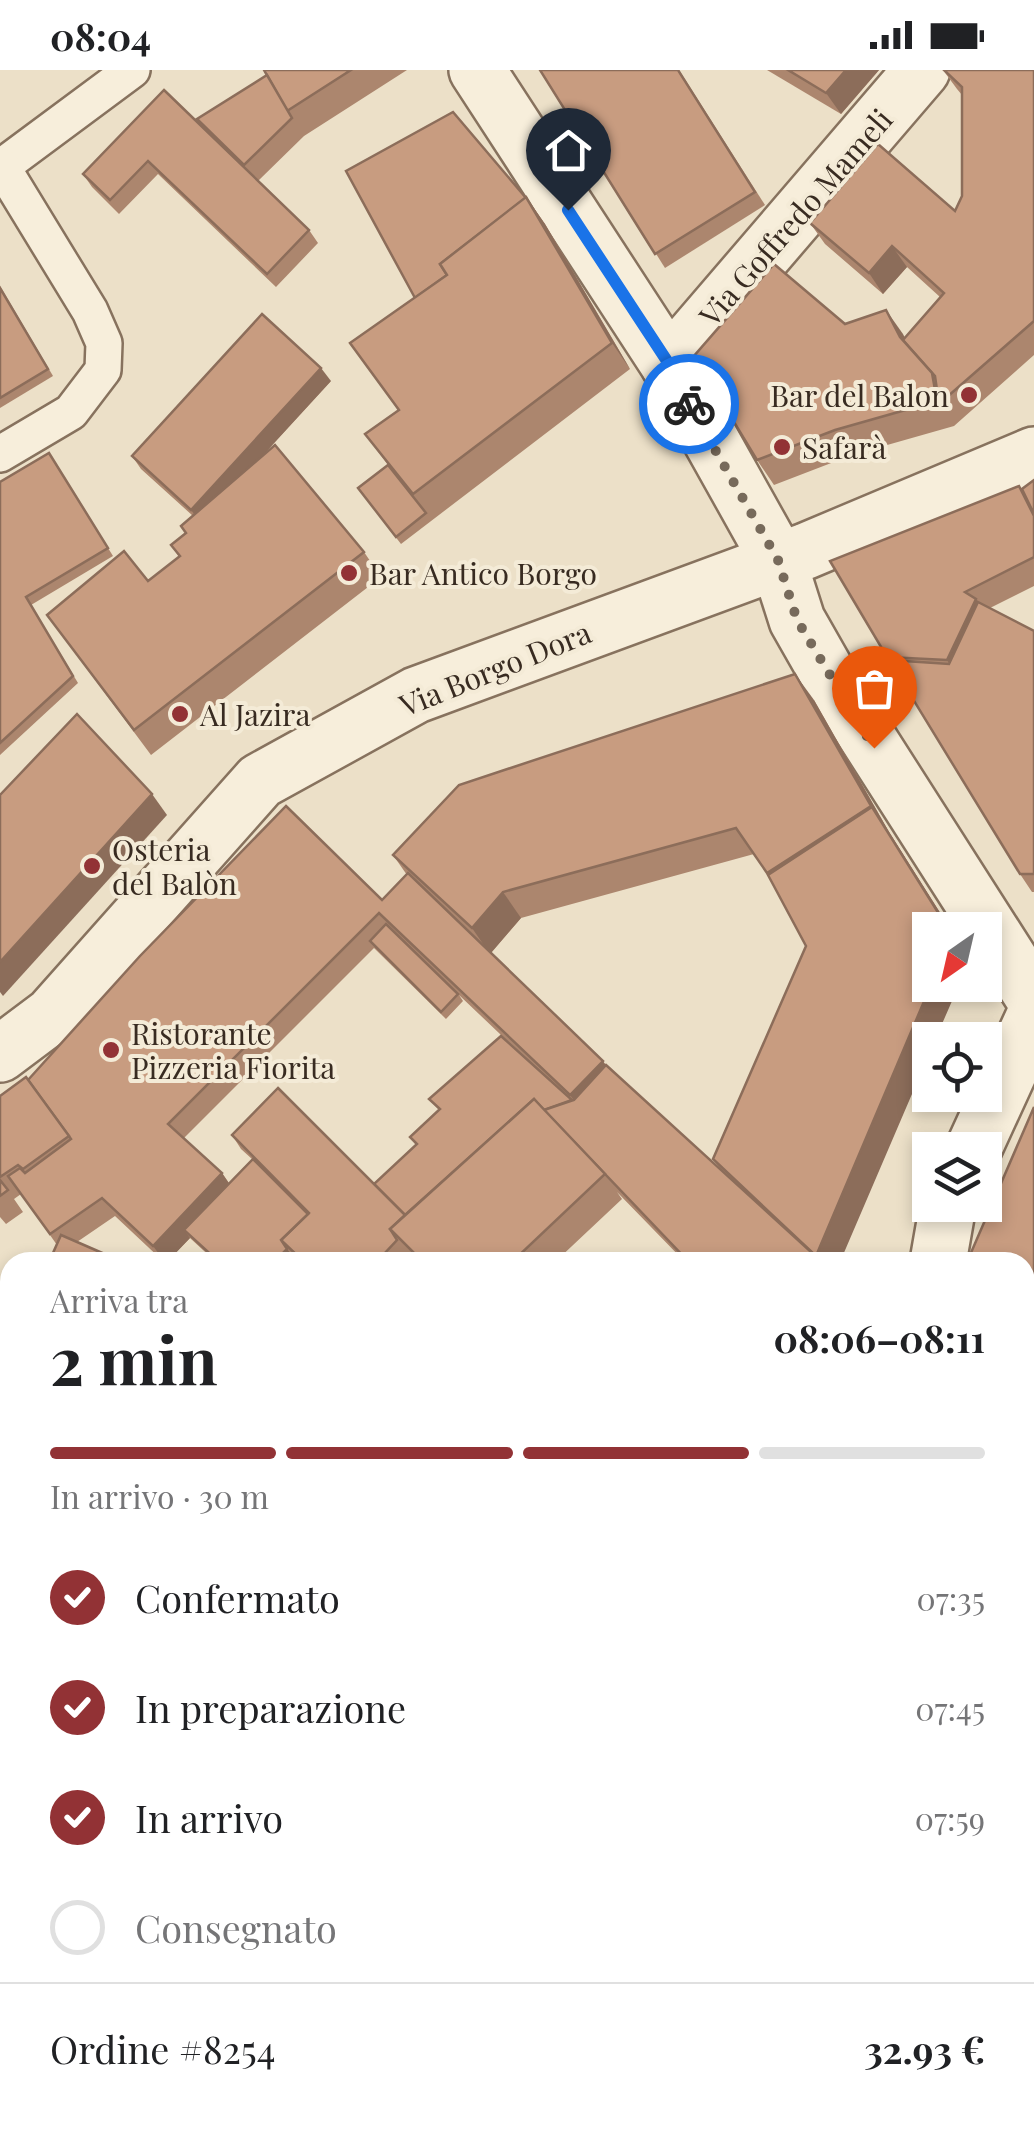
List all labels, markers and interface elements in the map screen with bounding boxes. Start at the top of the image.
text: 08:04 [50,10,151,61]
street label: Via Goffredo Mameli [689,100,901,335]
pin [526,108,611,211]
icon: home [541,123,596,178]
courier [639,354,739,454]
place label: Bar del Balon [770,375,949,415]
icon: bike [662,377,717,432]
marker: Bar del Balon [958,384,980,406]
place label: Safarà [802,427,886,467]
marker: Safarà [771,436,793,458]
place label: Bar Antico Borgo [369,553,597,593]
marker: Bar Antico Borgo [338,562,360,584]
street label: Via Borgo Dora [392,611,597,725]
pin [832,646,917,749]
icon: bag [847,661,902,716]
place label: Al Jazira [199,694,310,734]
marker: Al Jazira [169,703,191,725]
place label: Osteria del Balòn [112,829,237,903]
marker: Osteria del Balòn [81,855,103,877]
north arrow [912,912,1002,1002]
map controls [912,912,1002,1222]
place label: Ristorante Pizzeria Fiorita [131,1013,335,1087]
button: locate [912,1022,1002,1112]
marker: Ristorante Pizzeria Fiorita [100,1039,122,1061]
button: layers [912,1132,1002,1222]
text: Arriva tra [50,1278,188,1321]
text: 08:06–08:11 [773,1312,985,1363]
text: 2 min [50,1315,218,1401]
text: In arrivo · 30 m [50,1474,269,1517]
icon: check [50,1570,105,1625]
text: Confermato [135,1572,340,1623]
text: 07:35 [917,1576,985,1619]
icon: check [50,1680,105,1735]
text: In preparazione [135,1682,406,1733]
text: 07:45 [915,1686,985,1729]
icon: check [50,1790,105,1845]
text: In arrivo [135,1792,283,1843]
text: 07:59 [915,1796,985,1839]
text: Consegnato [135,1902,337,1953]
text: Ordine #8254 [50,2023,276,2074]
text: 32.93 € [864,2023,985,2074]

